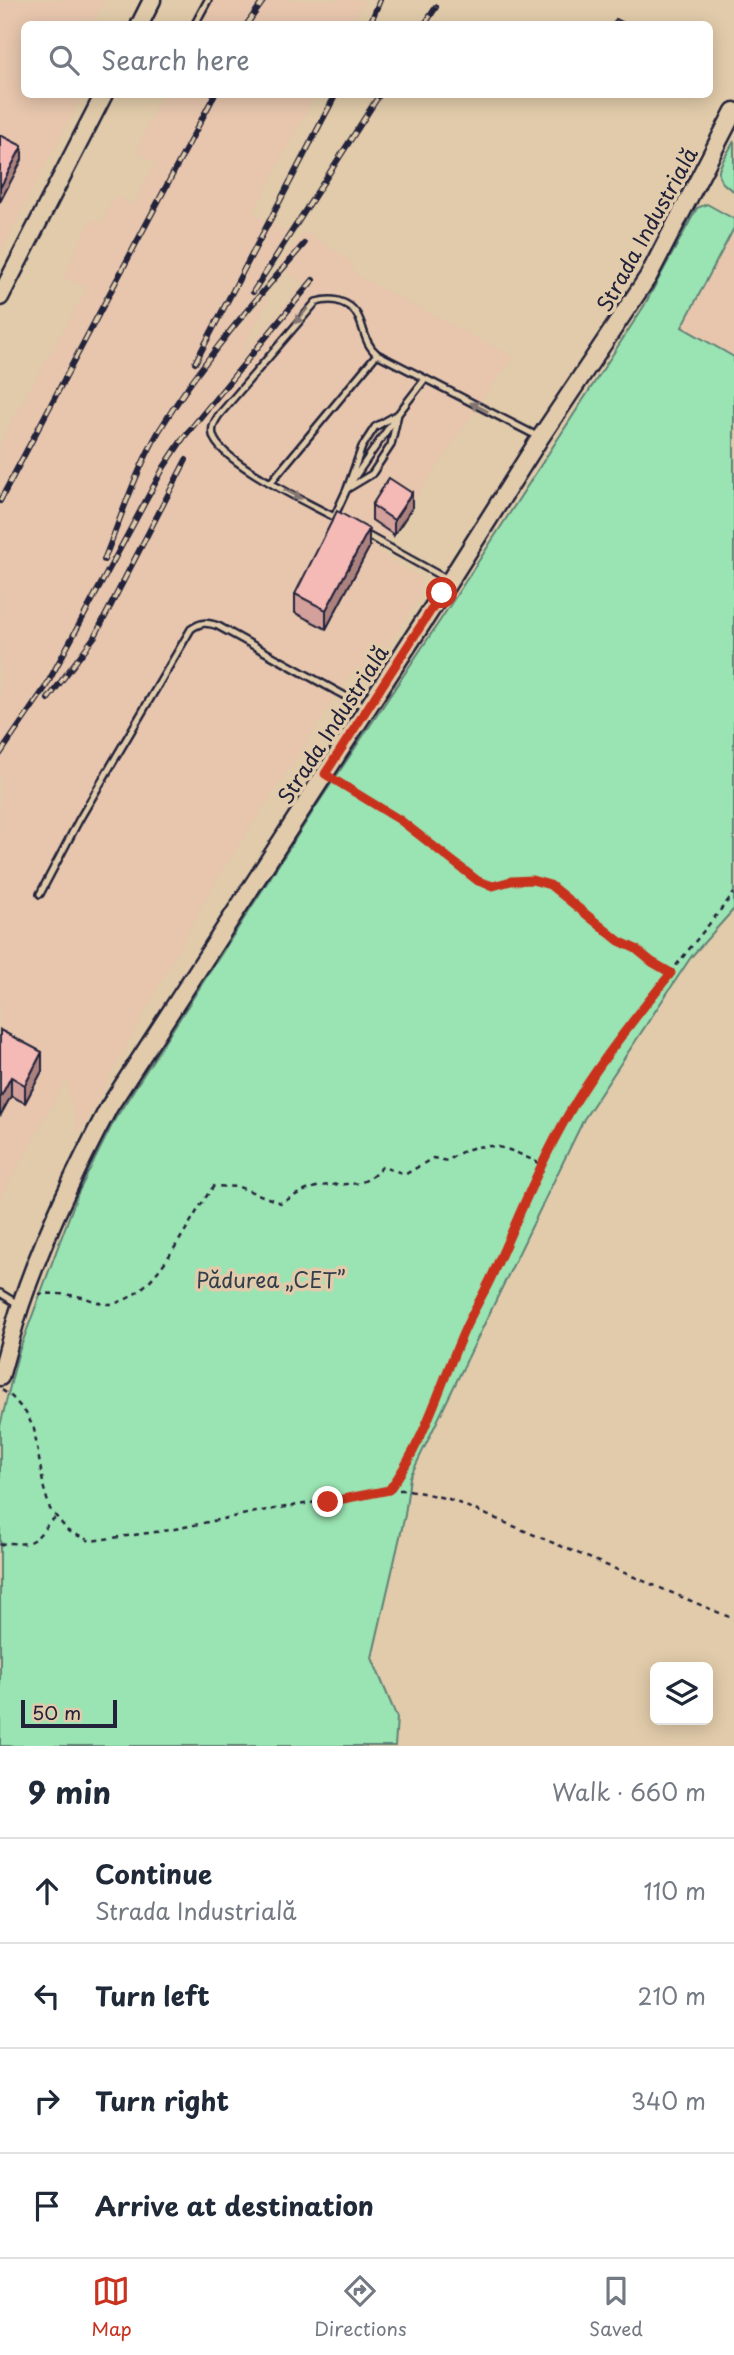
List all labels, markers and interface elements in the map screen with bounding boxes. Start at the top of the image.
search box [21,21,713,98]
text: Search here [101,40,250,79]
icon: search [45,41,83,79]
street label: Strada Industrială [587,141,705,317]
one-way arrow [294,308,309,325]
one-way arrow [469,401,489,412]
one-way arrow [283,488,303,500]
route start [426,577,457,608]
street label: Strada Industrială [268,638,396,810]
park label: Pădurea „CET” [196,1263,346,1295]
route end [312,1486,343,1517]
map controls [650,1662,713,1725]
button: layers [650,1662,713,1725]
scale bar [21,1697,117,1729]
text: 50 m [32,1698,81,1726]
text: 9 min [28,1769,111,1814]
text: Walk · 660 m [552,1774,706,1809]
text: Continue [95,1854,212,1893]
icon: ahead [28,1872,66,1910]
text: 110 m [644,1873,706,1908]
text: Strada Industrială [95,1893,297,1928]
text: Turn left [95,1976,210,2015]
icon: left [28,1977,66,2015]
text: 210 m [638,1978,706,2013]
text: Turn right [95,2081,229,2120]
icon: right [28,2082,66,2120]
text: 340 m [631,2083,706,2118]
text: Arrive at destination [95,2186,374,2225]
icon: arrive [28,2187,66,2225]
tab: Map [91,2272,132,2342]
tab: Directions [314,2272,407,2342]
tab: Saved [589,2272,643,2342]

